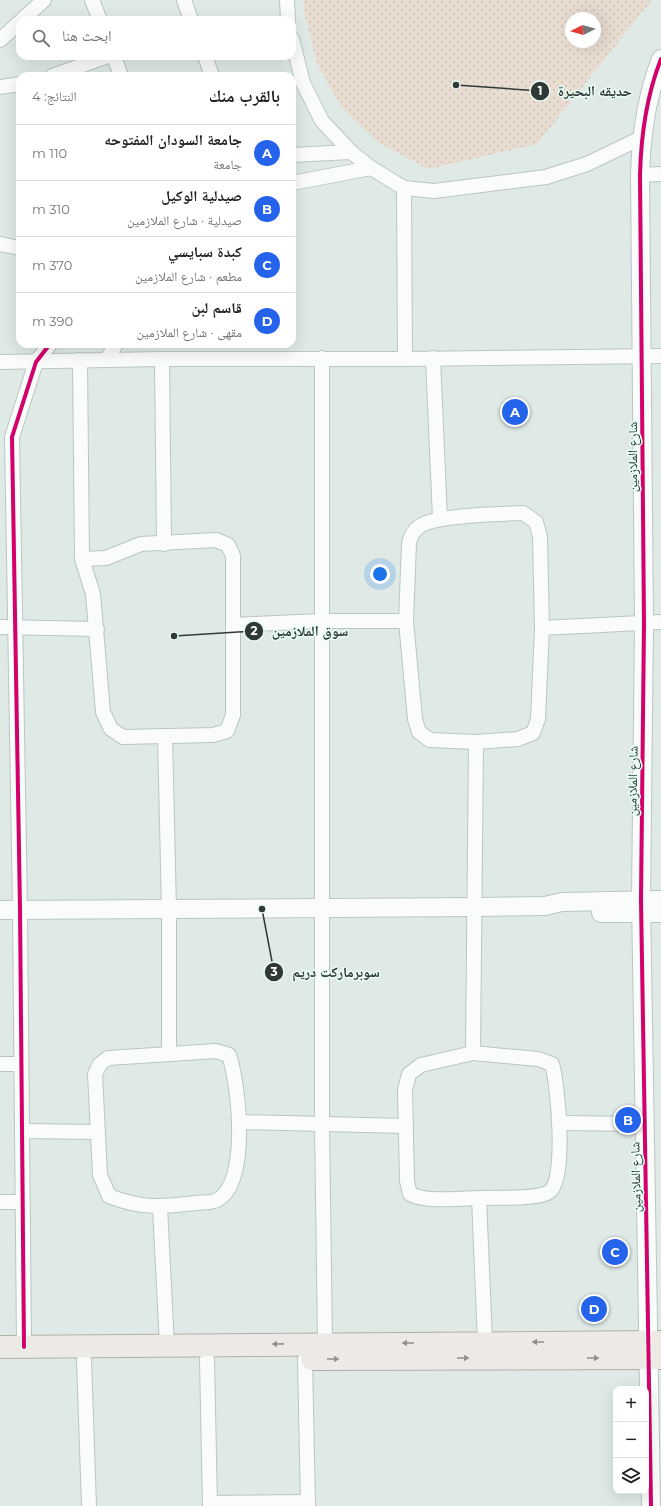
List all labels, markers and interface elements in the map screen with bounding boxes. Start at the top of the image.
north arrow [565,12,601,48]
search box [16,16,296,60]
text: ابحث هنا [62,26,112,45]
icon: search [30,27,52,49]
callout: حديقه البحيرة [530,78,639,104]
text: حديقه البحيرة [558,82,632,100]
text: 1 [538,83,542,98]
text: بالقرب منك [209,86,280,106]
text: النتائج: 4 [32,88,77,104]
text: جامعة السودان المفتوحه [104,130,242,149]
text: 110 m [32,145,67,161]
text: A [262,145,272,161]
text: جامعة [213,156,242,172]
text: صيدلية الوكيل [161,186,242,205]
text: 310 m [32,201,70,217]
text: B [262,201,272,217]
text: صيدلية · شارع الملازمين [127,212,242,228]
text: كبدة سبايسي [168,242,242,261]
text: 370 m [32,257,72,273]
text: C [262,257,272,273]
text: مطعم · شارع الملازمين [135,268,242,284]
text: قاسم لبن [192,298,242,317]
text: 390 m [32,313,73,329]
text: D [262,313,272,329]
text: مقهى · شارع الملازمين [137,324,242,340]
pin: A [502,397,528,427]
street label: شارع الملازمين [624,422,642,492]
your location [370,564,390,584]
callout: سوق الملازمين [244,618,357,644]
text: سوق الملازمين [272,622,349,640]
text: 2 [250,623,258,638]
street label: شارع الملازمين [623,746,643,816]
callout: سوبرماركت دريم [264,959,388,985]
text: سوبرماركت دريم [292,963,380,982]
text: 3 [269,964,278,979]
pin: B [615,1105,641,1135]
street label: شارع الملازمين [626,1142,646,1212]
pin: C [602,1237,628,1267]
pin: D [581,1294,607,1324]
one-way arrow [531,1339,544,1345]
one-way arrow [401,1340,414,1346]
one-way arrow [271,1341,284,1347]
one-way arrow [457,1355,470,1361]
one-way arrow [587,1355,600,1361]
one-way arrow [327,1356,340,1362]
map controls [613,1386,649,1494]
button: + [613,1386,649,1422]
button: − [613,1422,649,1458]
button: layers [613,1458,649,1494]

